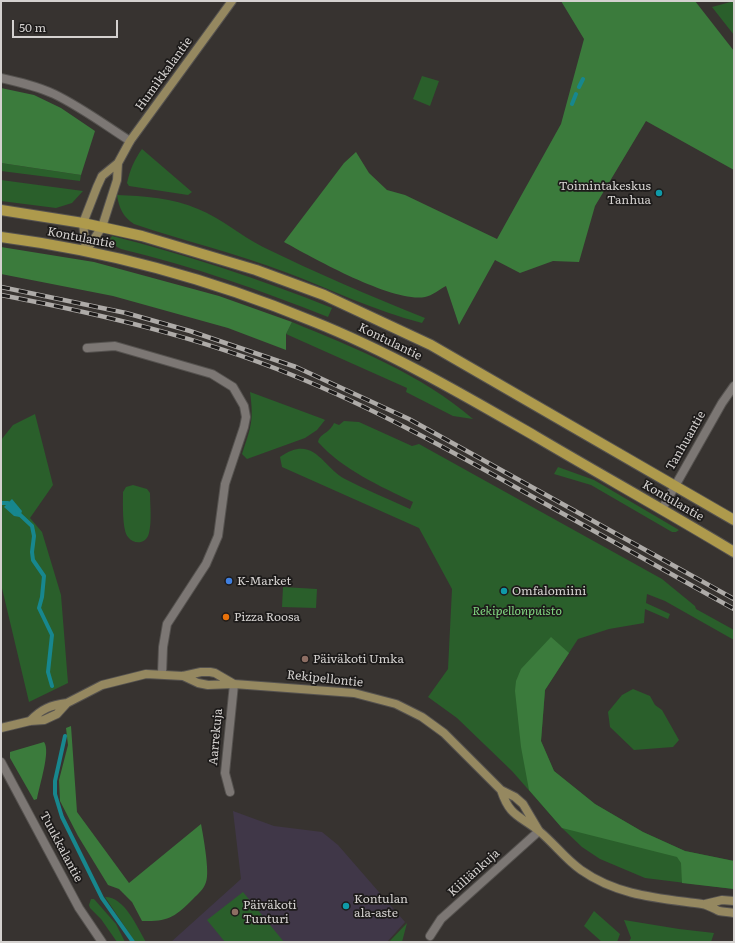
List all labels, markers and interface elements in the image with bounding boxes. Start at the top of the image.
scale bar [14,12,120,38]
text: 50 m [19,18,46,36]
street label: Humikkalantie [133,35,195,113]
place label: Toimintakeskus Tanhua [559,179,651,207]
marker: Toimintakeskus Tanhua [654,188,664,198]
street label: Kontulantie [46,224,116,252]
street label: Kontulantie [356,320,424,364]
street label: Tanhuantie [663,409,709,473]
street label: Kontulantie [640,478,706,524]
place label: K-Market [237,574,291,588]
marker: K-Market [224,576,234,586]
place label: Omfalomiini [512,584,586,598]
marker: Omfalomiini [499,586,509,596]
park label: Rekipellonpuisto [472,604,562,618]
place label: Pizza Roosa [234,610,300,624]
marker: Pizza Roosa [221,612,231,622]
place label: Päiväkoti Umka [313,652,404,666]
marker: Päiväkoti Umka [300,654,310,664]
street label: Rekipellontie [286,668,364,690]
street label: Aarrekuja [206,708,226,766]
street label: Tuukkalantie [36,809,86,885]
street label: Kiiliänkuja [445,846,503,900]
place label: Kontulan ala-aste [354,892,408,920]
place label: Päiväkoti Tunturi [243,898,297,926]
marker: Kontulan ala-aste [341,901,351,911]
marker: Päiväkoti Tunturi [230,907,240,917]

